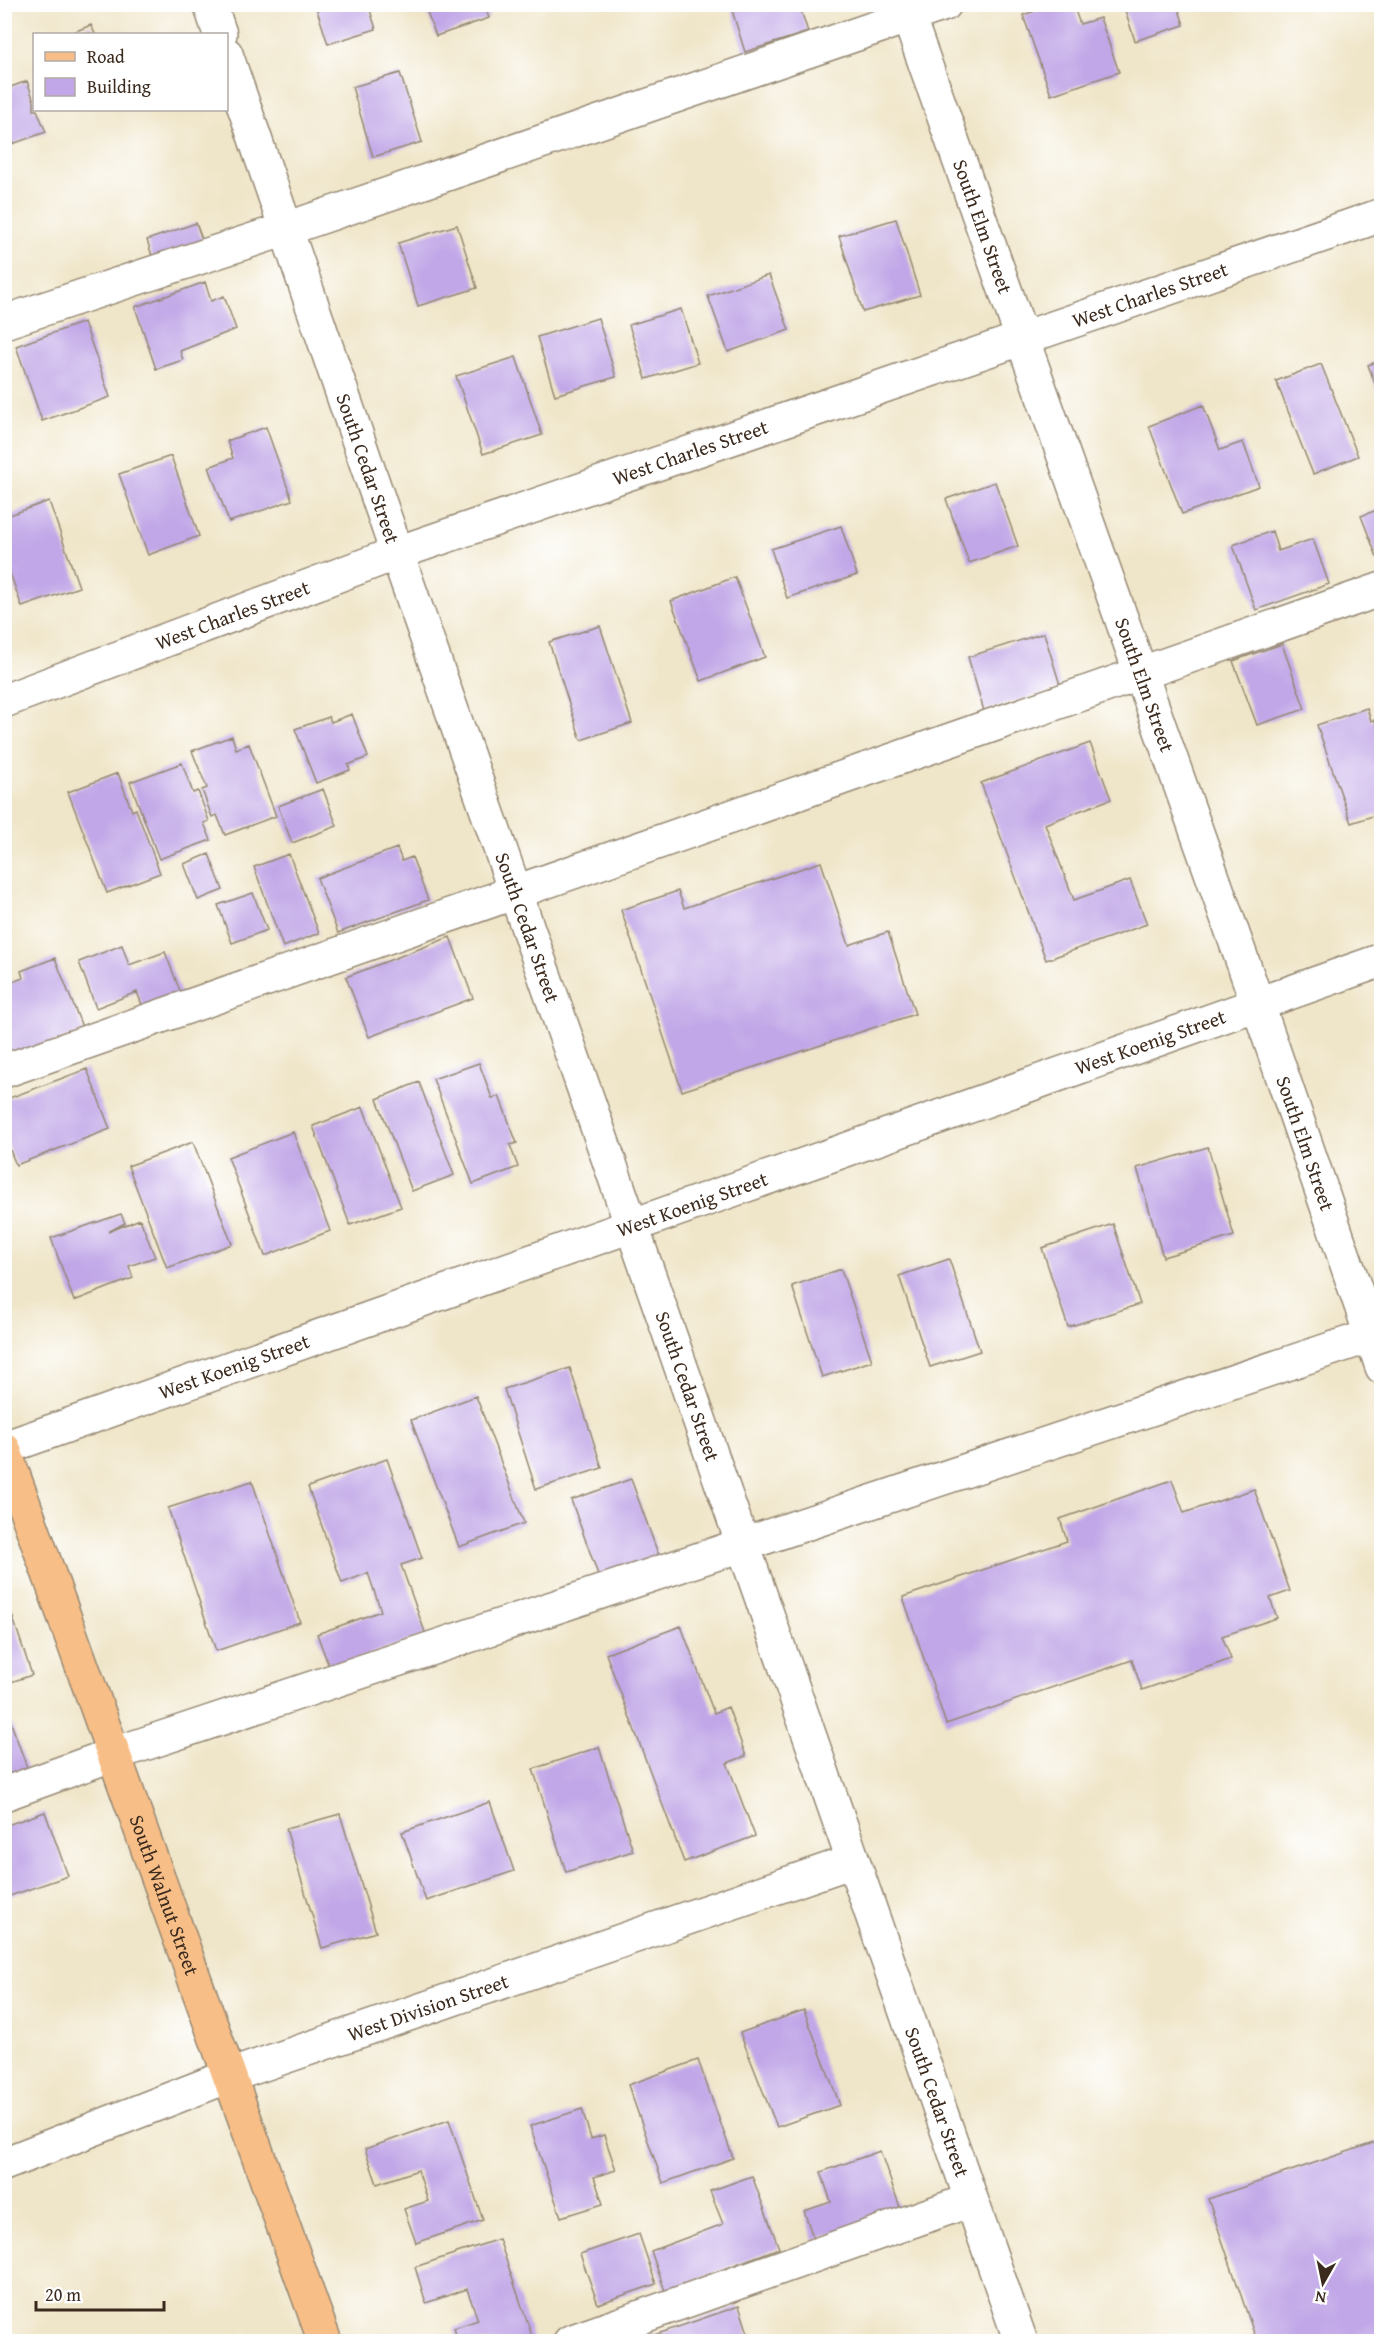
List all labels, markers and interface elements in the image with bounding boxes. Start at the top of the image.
legend [33,33,228,111]
text: Road [87,43,125,70]
text: Building [87,73,151,100]
street label: South Elm Street [946,155,1020,297]
street label: West Charles Street [1068,254,1232,334]
street label: South Cedar Street [329,389,408,547]
street label: West Charles Street [608,412,772,492]
street label: West Charles Street [151,572,313,657]
street label: South Elm Street [1108,613,1182,756]
street label: South Cedar Street [488,848,568,1006]
street label: West Koenig Street [1071,1002,1230,1082]
street label: South Elm Street [1269,1072,1342,1214]
street label: West Koenig Street [612,1164,771,1244]
street label: South Cedar Street [649,1307,728,1465]
street label: West Koenig Street [154,1326,313,1406]
street label: South Walnut Street [123,1810,207,1979]
street label: West Division Street [343,1966,512,2048]
street label: South Cedar Street [898,2023,977,2181]
north arrow [1293,2253,1353,2313]
scale bar [36,2274,164,2312]
text: 20 m [45,2281,81,2308]
text: N [1313,2285,1328,2311]

